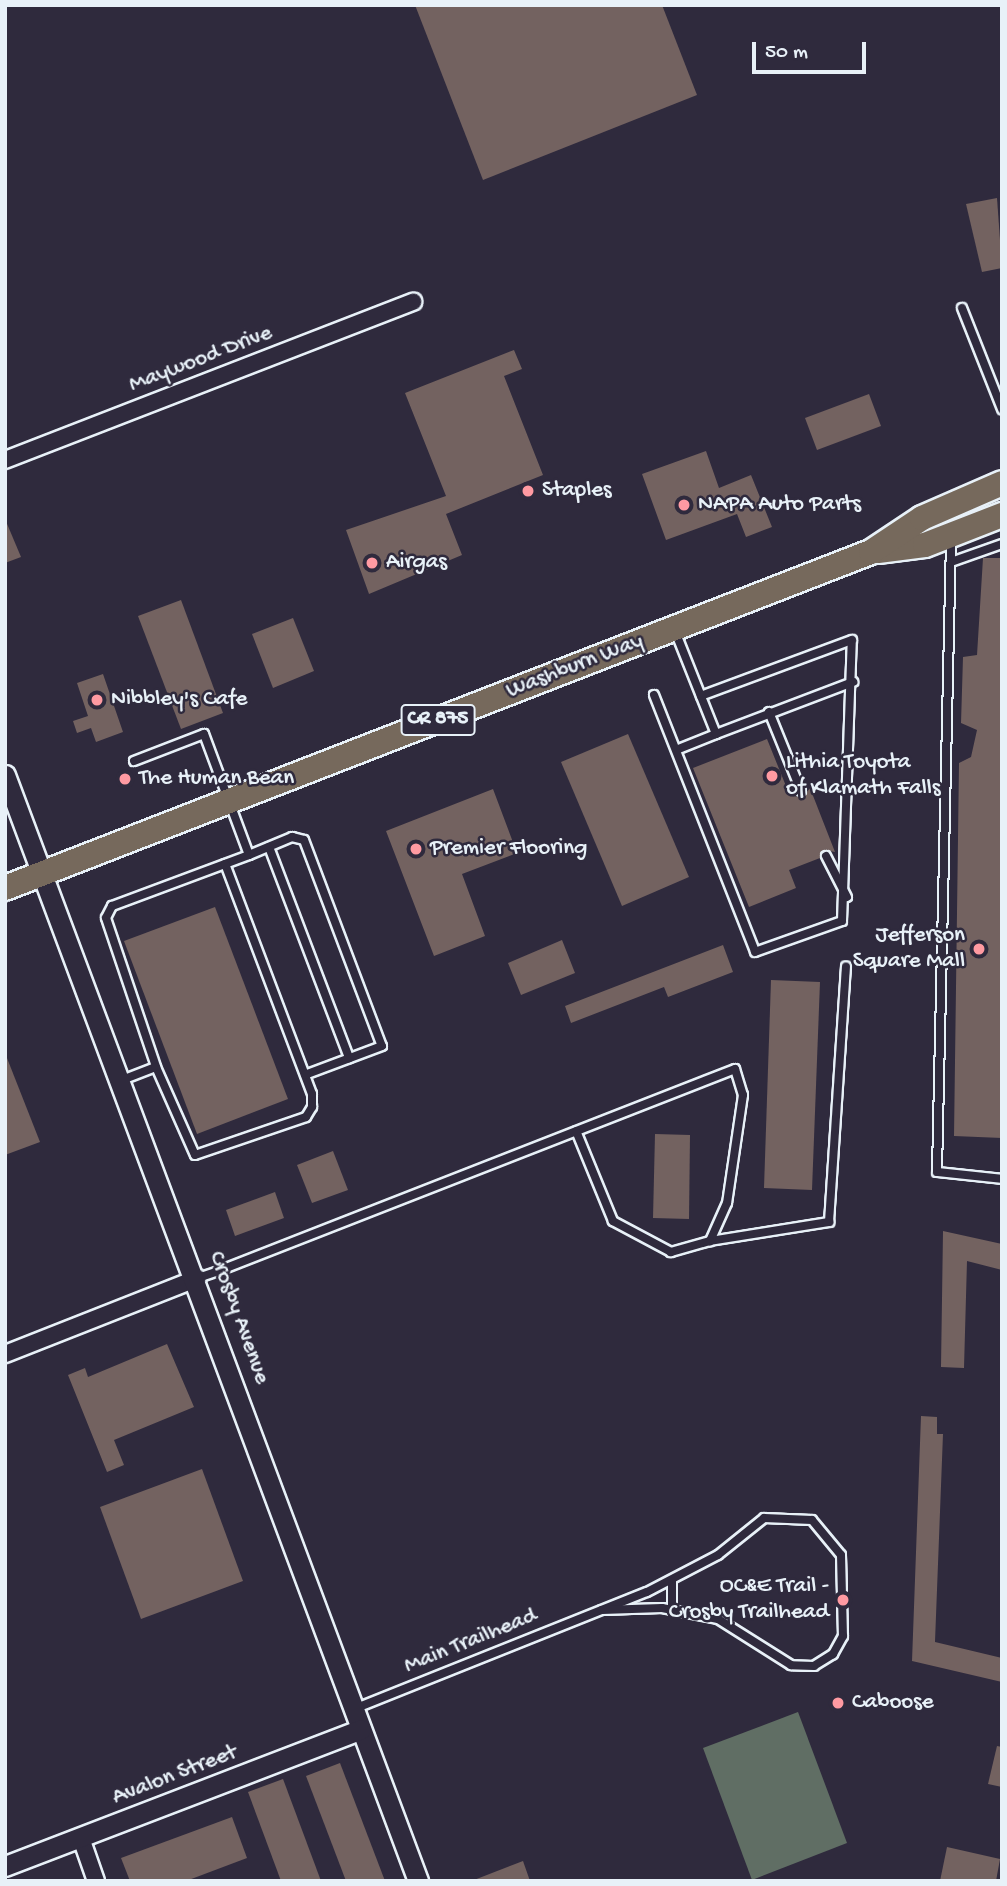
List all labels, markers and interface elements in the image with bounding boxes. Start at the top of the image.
scale bar [755,28,869,72]
text: 50 m [765,41,808,66]
street label: Maywood Drive [126,320,276,400]
place label: Staples [542,477,612,505]
marker: Staples [520,483,536,499]
place label: NAPA Auto Parts [698,491,861,519]
marker: NAPA Auto Parts [676,497,692,513]
place label: Airgas [386,549,447,577]
marker: Airgas [364,555,380,571]
street label: Washburn Way [503,628,647,706]
place label: Nibbley's Cafe [111,686,247,714]
marker: Nibbley's Cafe [89,692,105,708]
road number: CR 875 [400,702,476,738]
place label: Lithia Toyota of Klamath Falls [786,749,940,803]
place label: The Human Bean [139,765,294,793]
marker: Lithia Toyota of Klamath Falls [764,768,780,784]
marker: The Human Bean [117,771,133,787]
place label: Premier Flooring [430,835,587,863]
marker: Premier Flooring [408,841,424,857]
place label: Jefferson Square Mall [853,922,965,976]
marker: Jefferson Square Mall [971,941,987,957]
street label: Crosby Avenue [201,1248,275,1388]
place label: OC&E Trail - Crosby Trailhead [669,1573,829,1627]
marker: OC&E Trail - Crosby Trailhead [835,1592,851,1608]
street label: Main Trailhead [401,1603,541,1681]
place label: Caboose [852,1689,934,1717]
marker: Caboose [830,1695,846,1711]
street label: Avalon Street [109,1740,241,1812]

